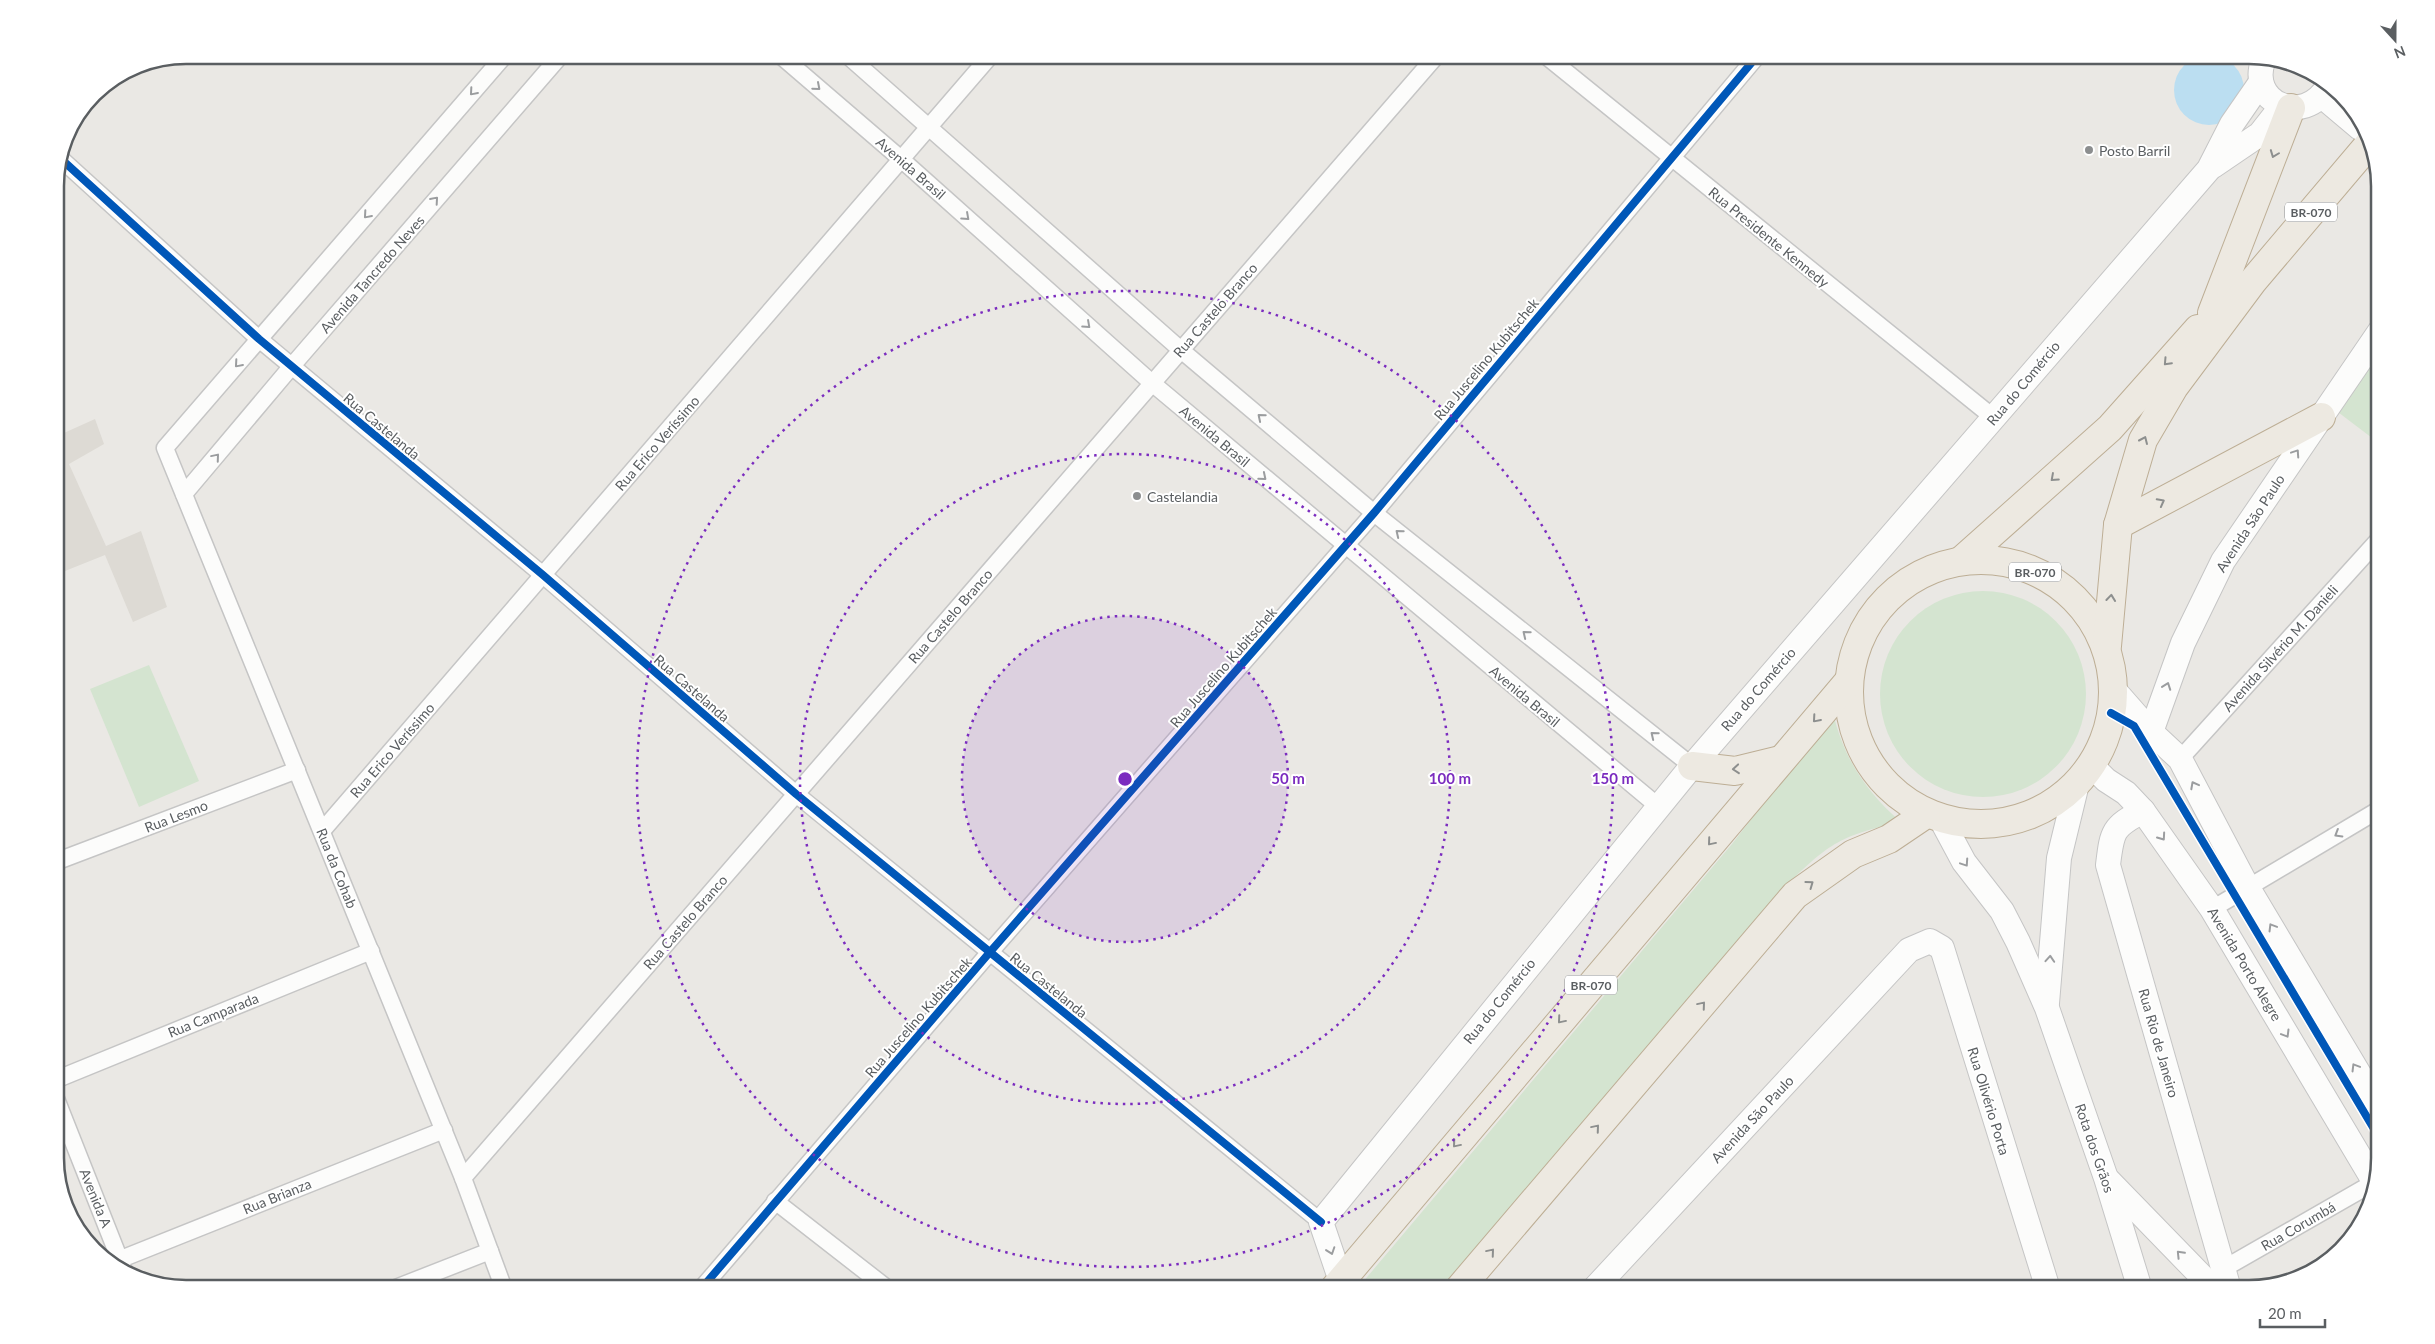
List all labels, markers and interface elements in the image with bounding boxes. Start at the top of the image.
north arrow [2370,15,2420,65]
text: N [2392,43,2408,62]
one-way arrow [811,81,820,90]
one-way arrow [470,86,479,95]
street label: Avenida Brasil [873,133,949,203]
place label: Posto Barril [2099,142,2170,159]
marker: Posto Barril [2083,144,2095,156]
one-way arrow [2269,149,2280,158]
street label: Rua Presidente Kennedy [1705,183,1833,291]
one-way arrow [429,197,438,206]
road number: BR-070 [2285,202,2337,222]
one-way arrow [364,209,373,218]
one-way arrow [960,211,969,220]
street label: Avenida Tancredo Neves [316,212,428,336]
street label: Rua Castelo Branco [1169,259,1261,361]
street label: Rua Juscelino Kubitschek [1430,294,1543,423]
one-way arrow [1082,319,1091,328]
street label: Rua do Comércio [1983,337,2063,429]
one-way arrow [2164,357,2173,366]
one-way arrow [235,358,243,367]
street label: Rua Castelanda [340,389,424,463]
street label: Rua Erico Veríssimo [611,392,703,494]
street label: Avenida Brasil [1176,402,1254,470]
one-way arrow [1258,414,1267,423]
one-way arrow [2138,436,2149,445]
one-way arrow [2290,450,2299,459]
one-way arrow [210,453,219,462]
one-way arrow [1258,471,1267,480]
street label: Avenida São Paulo [2212,471,2288,575]
one-way arrow [2050,472,2059,481]
place label: Castelandia [1147,488,1218,505]
marker: Castelandia [1131,490,1143,502]
one-way arrow [2156,498,2165,508]
one-way arrow [1396,529,1405,538]
road number: BR-070 [2009,562,2061,582]
street label: Rua Castelo Branco [904,565,996,667]
street label: Avenida Silvério M. Danieli [2219,581,2341,715]
one-way arrow [2105,594,2116,602]
street label: Rua Juscelino Kubitschek [1166,603,1281,731]
one-way arrow [1523,631,1532,640]
street label: Rua do Comércio [1717,644,1799,734]
street label: Rua Castelanda [651,651,733,725]
street label: Avenida Brasil [1486,662,1564,730]
one-way arrow [2161,682,2171,691]
street label: Rua Erico Veríssimo [346,699,438,801]
one-way arrow [1813,713,1822,722]
one-way arrow [1650,732,1659,741]
one-way arrow [1732,764,1740,775]
text: 50 m [1271,769,1305,787]
text: 100 m [1429,769,1471,787]
text: 150 m [1592,769,1634,787]
centre of rings [1116,770,1134,788]
one-way arrow [2190,781,2200,790]
street label: Rua Lesmo [142,796,210,836]
street label: Rua da Cohab [313,825,361,911]
one-way arrow [2335,828,2344,838]
one-way arrow [2156,832,2165,841]
one-way arrow [1708,836,1717,845]
one-way arrow [1959,857,1968,867]
street label: Rua Castelo Branco [639,871,731,973]
one-way arrow [1805,881,1814,890]
street label: Avenida Porto Alegre [2204,904,2286,1024]
one-way arrow [2269,924,2279,933]
street label: Rua Castelanda [1007,949,1091,1021]
street label: Rua Juscelino Kubitschek [861,953,976,1081]
street label: Rua do Comércio [1459,955,1539,1047]
one-way arrow [2045,955,2056,963]
road number: BR-070 [1565,976,1617,994]
street label: Rua Rio de Janeiro [2135,986,2183,1100]
street label: Rua Camparada [165,989,261,1041]
one-way arrow [1696,1001,1705,1010]
one-way arrow [1559,1014,1567,1023]
one-way arrow [2280,1028,2290,1037]
street label: Rua Olivério Porta [1964,1045,2014,1157]
one-way arrow [2352,1063,2362,1072]
street label: Avenida São Paulo [1707,1072,1797,1166]
street label: Rota dos Grãos [2072,1101,2118,1195]
one-way arrow [1591,1125,1600,1134]
one-way arrow [1453,1139,1462,1148]
street label: Avenida A [77,1166,116,1230]
street label: Rua Brianza [240,1175,314,1217]
street label: Rua Corumbá [2258,1198,2338,1254]
one-way arrow [1325,1247,1335,1255]
one-way arrow [1485,1249,1494,1258]
one-way arrow [2177,1251,2186,1260]
scale bar [2260,1296,2325,1328]
text: 20 m [2268,1304,2302,1322]

